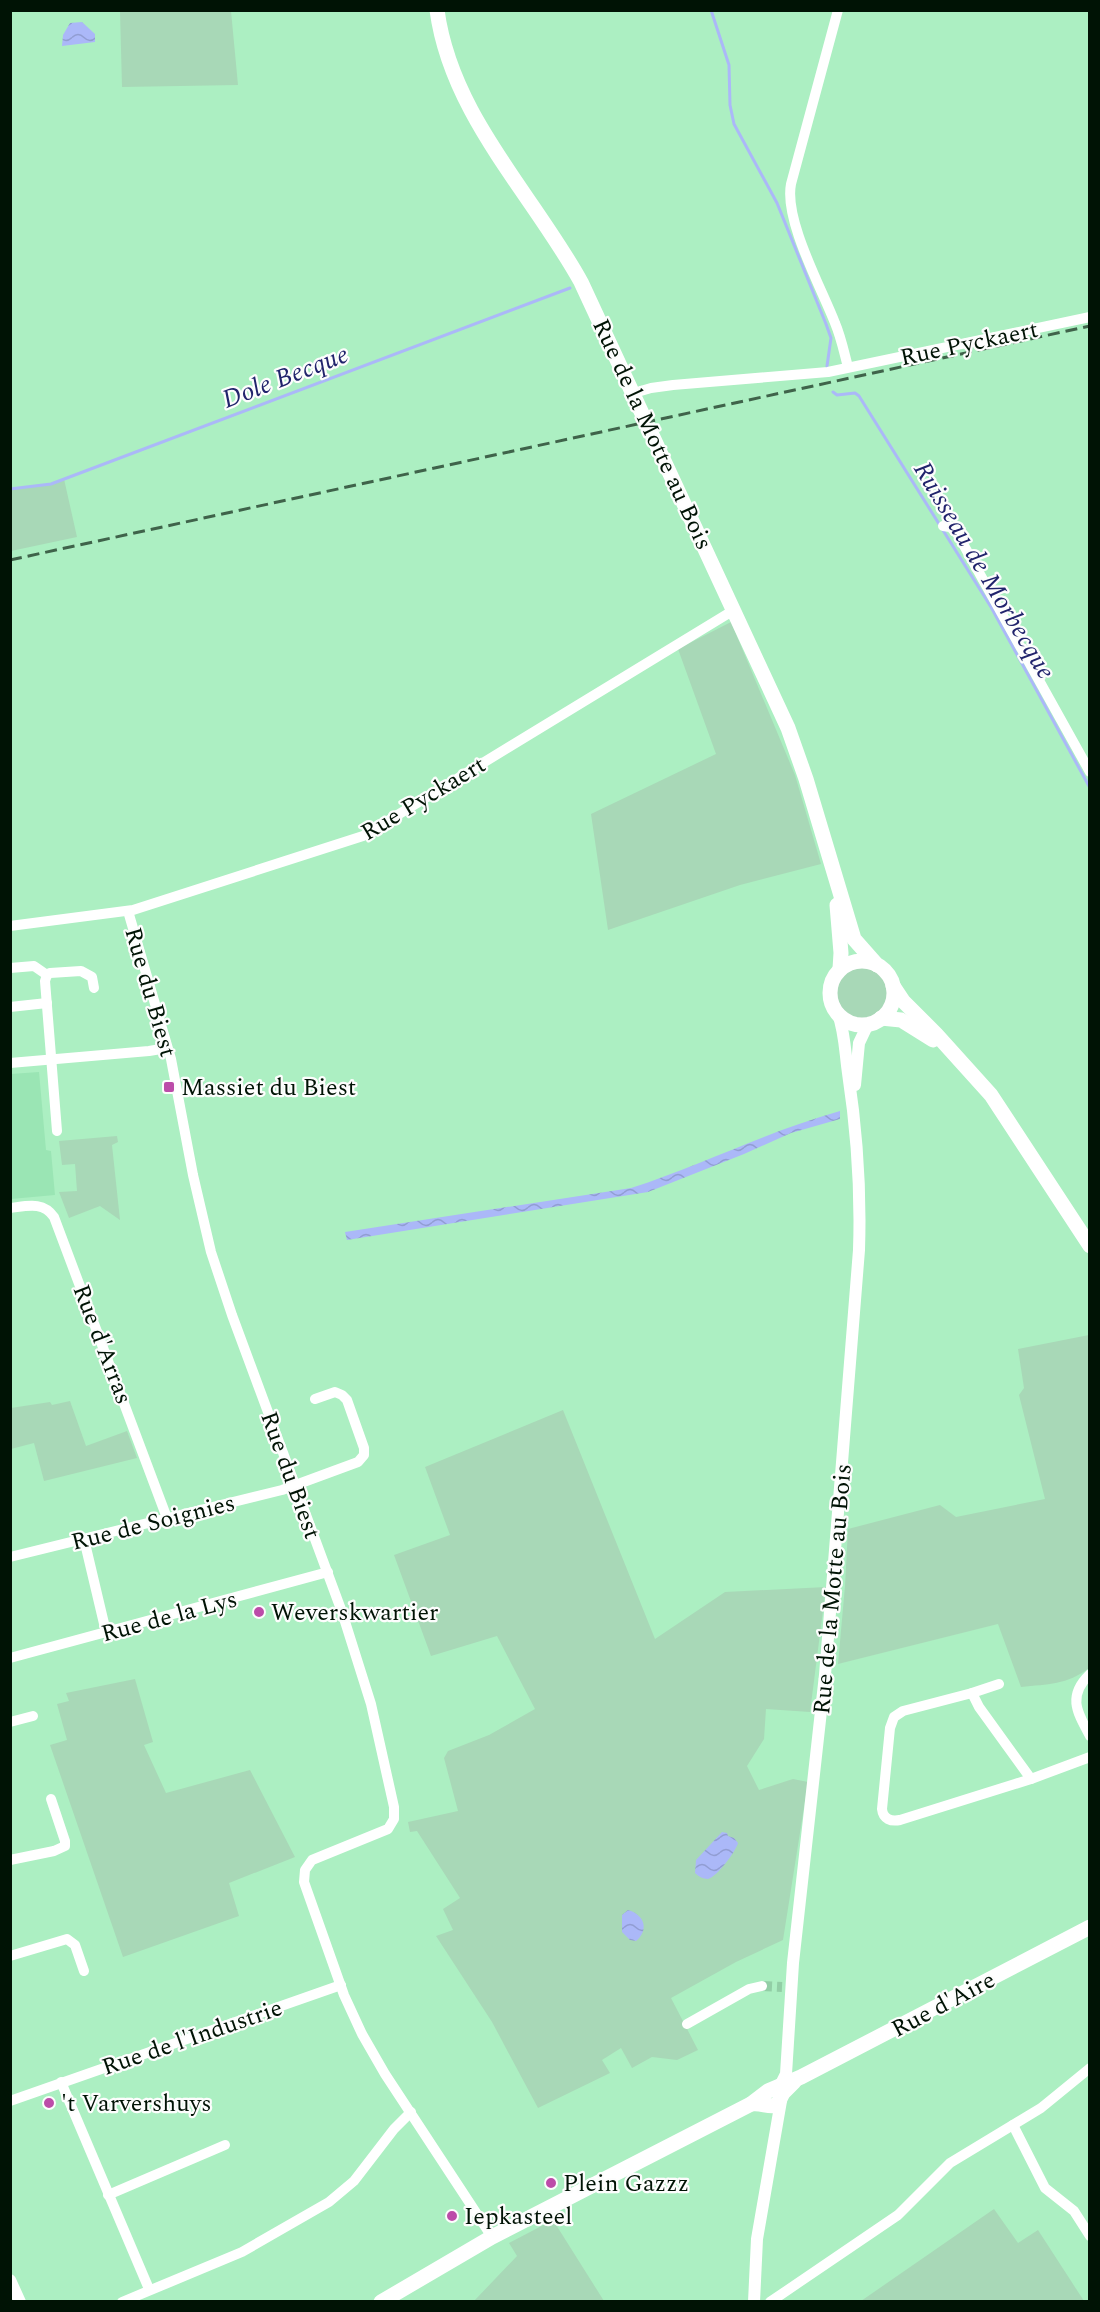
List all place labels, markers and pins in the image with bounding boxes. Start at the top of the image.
place label: Massiet du Biest [181,1070,356,1106]
marker: Massiet du Biest [162,1080,176,1094]
place label: Weverskwartier [271,1595,439,1631]
marker: Weverskwartier [252,1605,266,1619]
place label: 't Varvershuys [61,2086,212,2122]
marker: 't Varvershuys [42,2096,56,2110]
place label: Plein Gazzz [563,2166,689,2202]
marker: Plein Gazzz [544,2176,558,2190]
place label: Iepkasteel [464,2199,572,2235]
marker: Iepkasteel [445,2209,459,2223]

